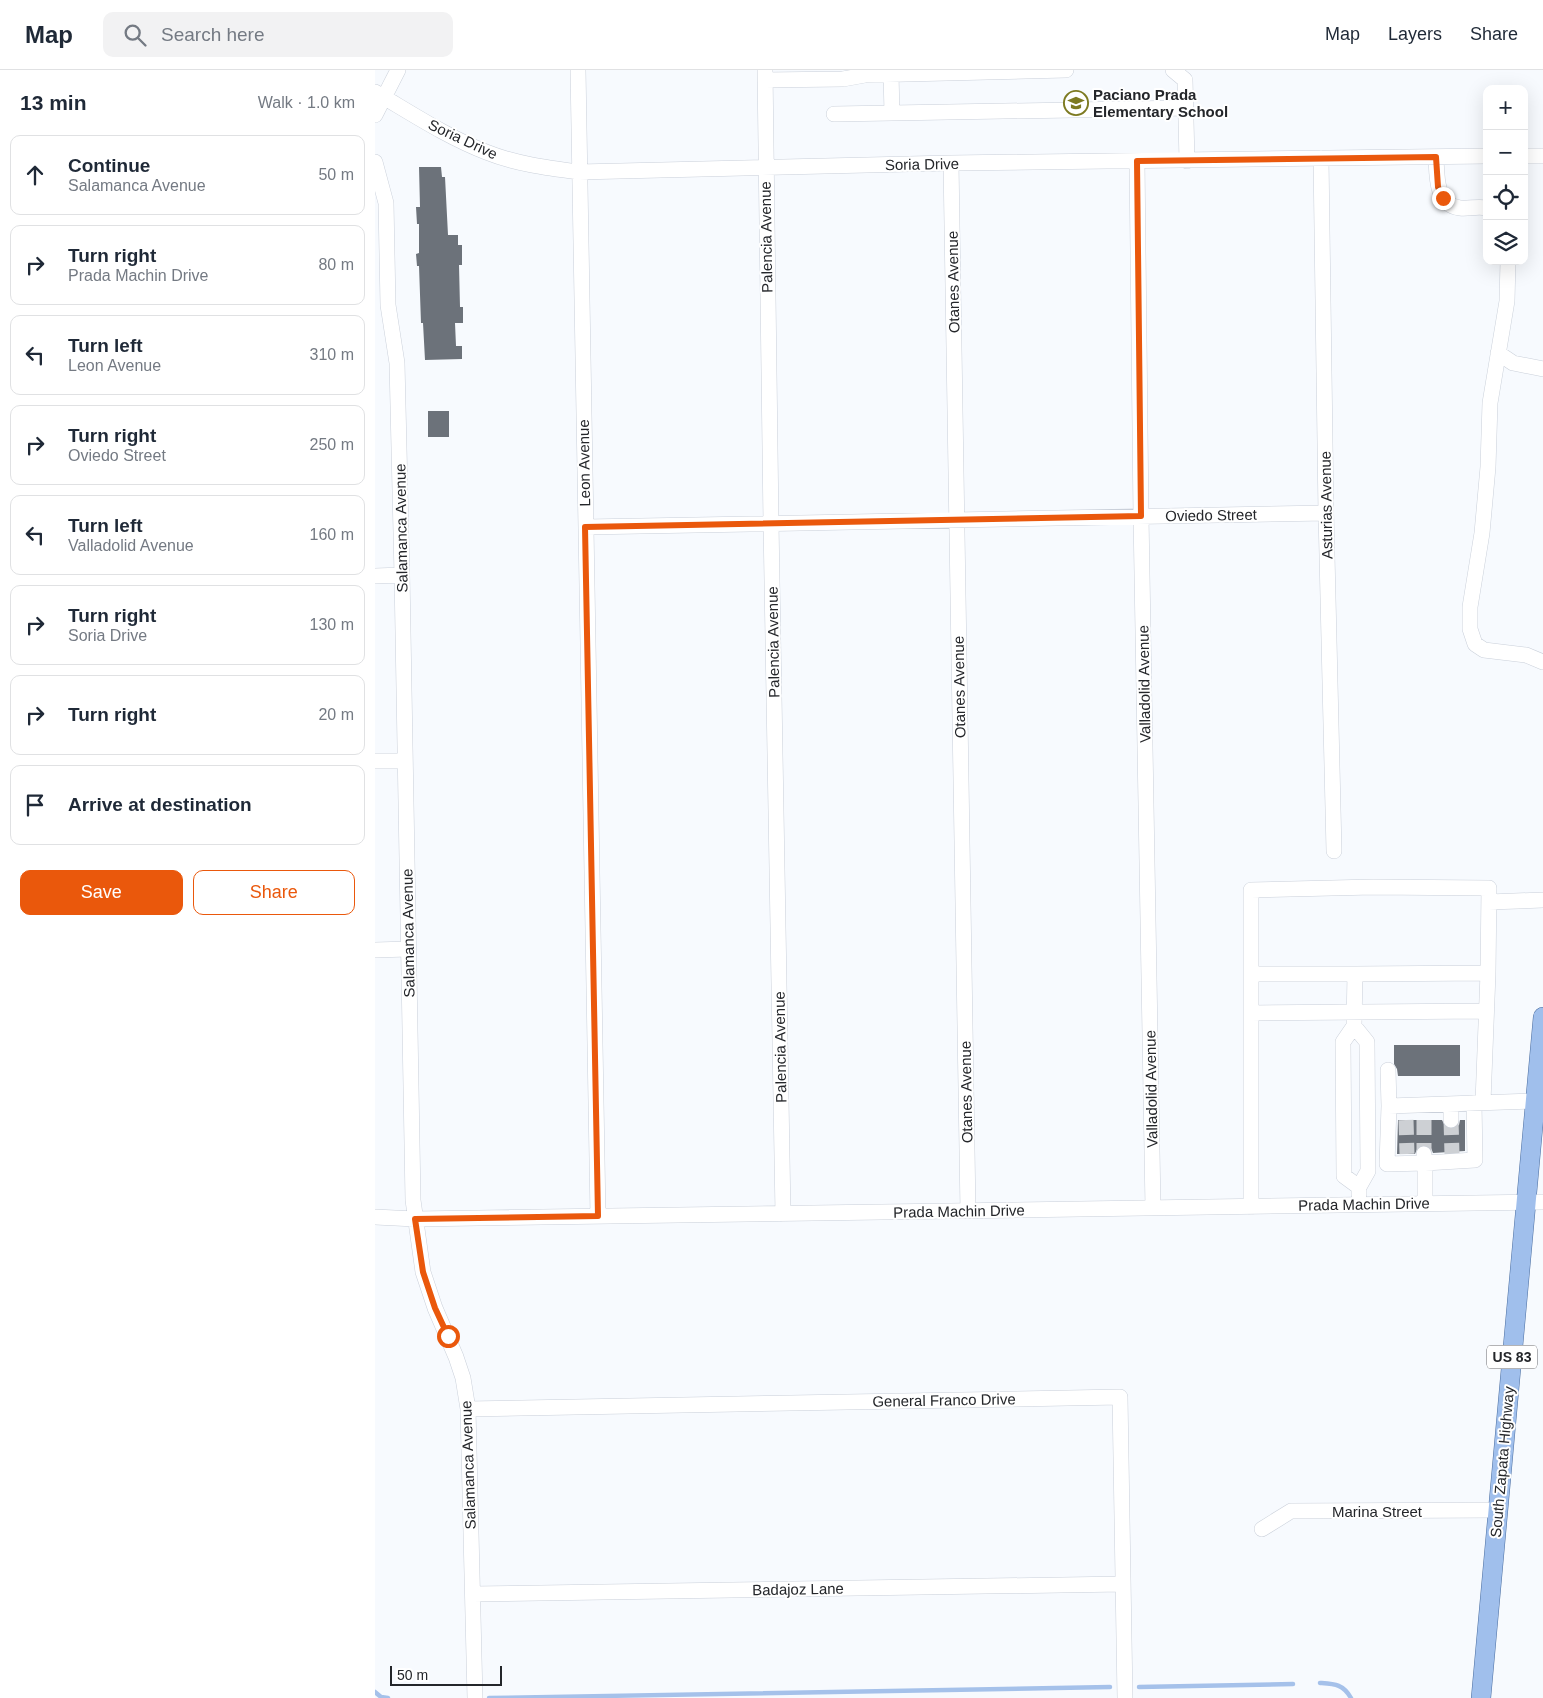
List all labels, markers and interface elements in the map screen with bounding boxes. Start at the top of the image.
search box [103,12,453,57]
text: Map [25,21,73,48]
icon: search [121,21,149,49]
text: Search here [161,24,265,45]
text: Map [1325,24,1360,44]
text: Layers [1388,24,1442,44]
text: Share [1470,24,1518,44]
map controls [1483,85,1528,265]
button: + [1483,85,1528,130]
place label: Paciano Prada Elementary School [1093,86,1228,120]
school or university icon: Paciano Prada Elementary School [1063,90,1089,116]
text: 13 min [20,91,87,114]
text: Walk · 1.0 km [258,94,355,111]
street label: Soria Drive [426,116,500,162]
button: − [1483,130,1528,175]
text: Continue [68,155,150,176]
street label: Soria Drive [885,155,959,173]
icon: ahead [21,161,49,189]
text: 50 m [318,166,354,183]
button: locate [1483,175,1528,220]
text: Salamanca Avenue [68,177,206,194]
street label: Palencia Avenue [757,181,775,293]
route end [1432,187,1455,210]
button: layers [1483,220,1528,265]
street label: Otanes Avenue [944,231,962,333]
text: Turn right [68,245,156,266]
icon: right [21,251,49,279]
text: 80 m [318,256,354,273]
text: Prada Machin Drive [68,267,209,284]
text: Turn left [68,335,143,356]
icon: left [21,341,49,369]
text: 310 m [310,346,354,363]
text: Leon Avenue [68,357,161,374]
street label: Leon Avenue [575,419,593,507]
text: Turn right [68,425,156,446]
icon: right [21,431,49,459]
text: 250 m [310,436,354,453]
text: Oviedo Street [68,447,166,464]
street label: Asturias Avenue [1317,451,1335,559]
street label: Salamanca Avenue [391,463,411,593]
street label: Oviedo Street [1165,506,1258,524]
text: Turn left [68,515,143,536]
icon: left [21,521,49,549]
text: 160 m [310,526,354,543]
text: Valladolid Avenue [68,537,194,554]
street label: Palencia Avenue [764,586,782,698]
text: Turn right [68,605,156,626]
icon: right [21,611,49,639]
text: 130 m [310,616,354,633]
street label: Valladolid Avenue [1134,625,1154,743]
text: Soria Drive [68,627,147,644]
street label: Otanes Avenue [950,636,968,738]
icon: right [21,701,49,729]
text: Turn right [68,704,156,725]
text: 20 m [318,706,354,723]
icon: arrive [21,791,49,819]
text: Arrive at destination [68,794,252,815]
street label: Salamanca Avenue [398,868,418,998]
button: Save [20,870,183,915]
button: Share [193,870,355,915]
street label: Palencia Avenue [771,991,789,1103]
street label: Valladolid Avenue [1141,1030,1161,1148]
street label: Otanes Avenue [957,1041,975,1143]
street label: Prada Machin Drive [1298,1194,1430,1214]
street label: Prada Machin Drive [893,1201,1025,1221]
route start [437,1325,460,1348]
road number: US 83 [1487,1345,1537,1368]
street label: South Zapata Highway [1487,1385,1517,1538]
street label: General Franco Drive [872,1390,1016,1410]
street label: Salamanca Avenue [457,1400,479,1530]
street label: Marina Street [1332,1503,1423,1520]
street label: Badajoz Lane [752,1580,844,1598]
scale bar [390,1663,503,1686]
text: 50 m [397,1667,428,1683]

